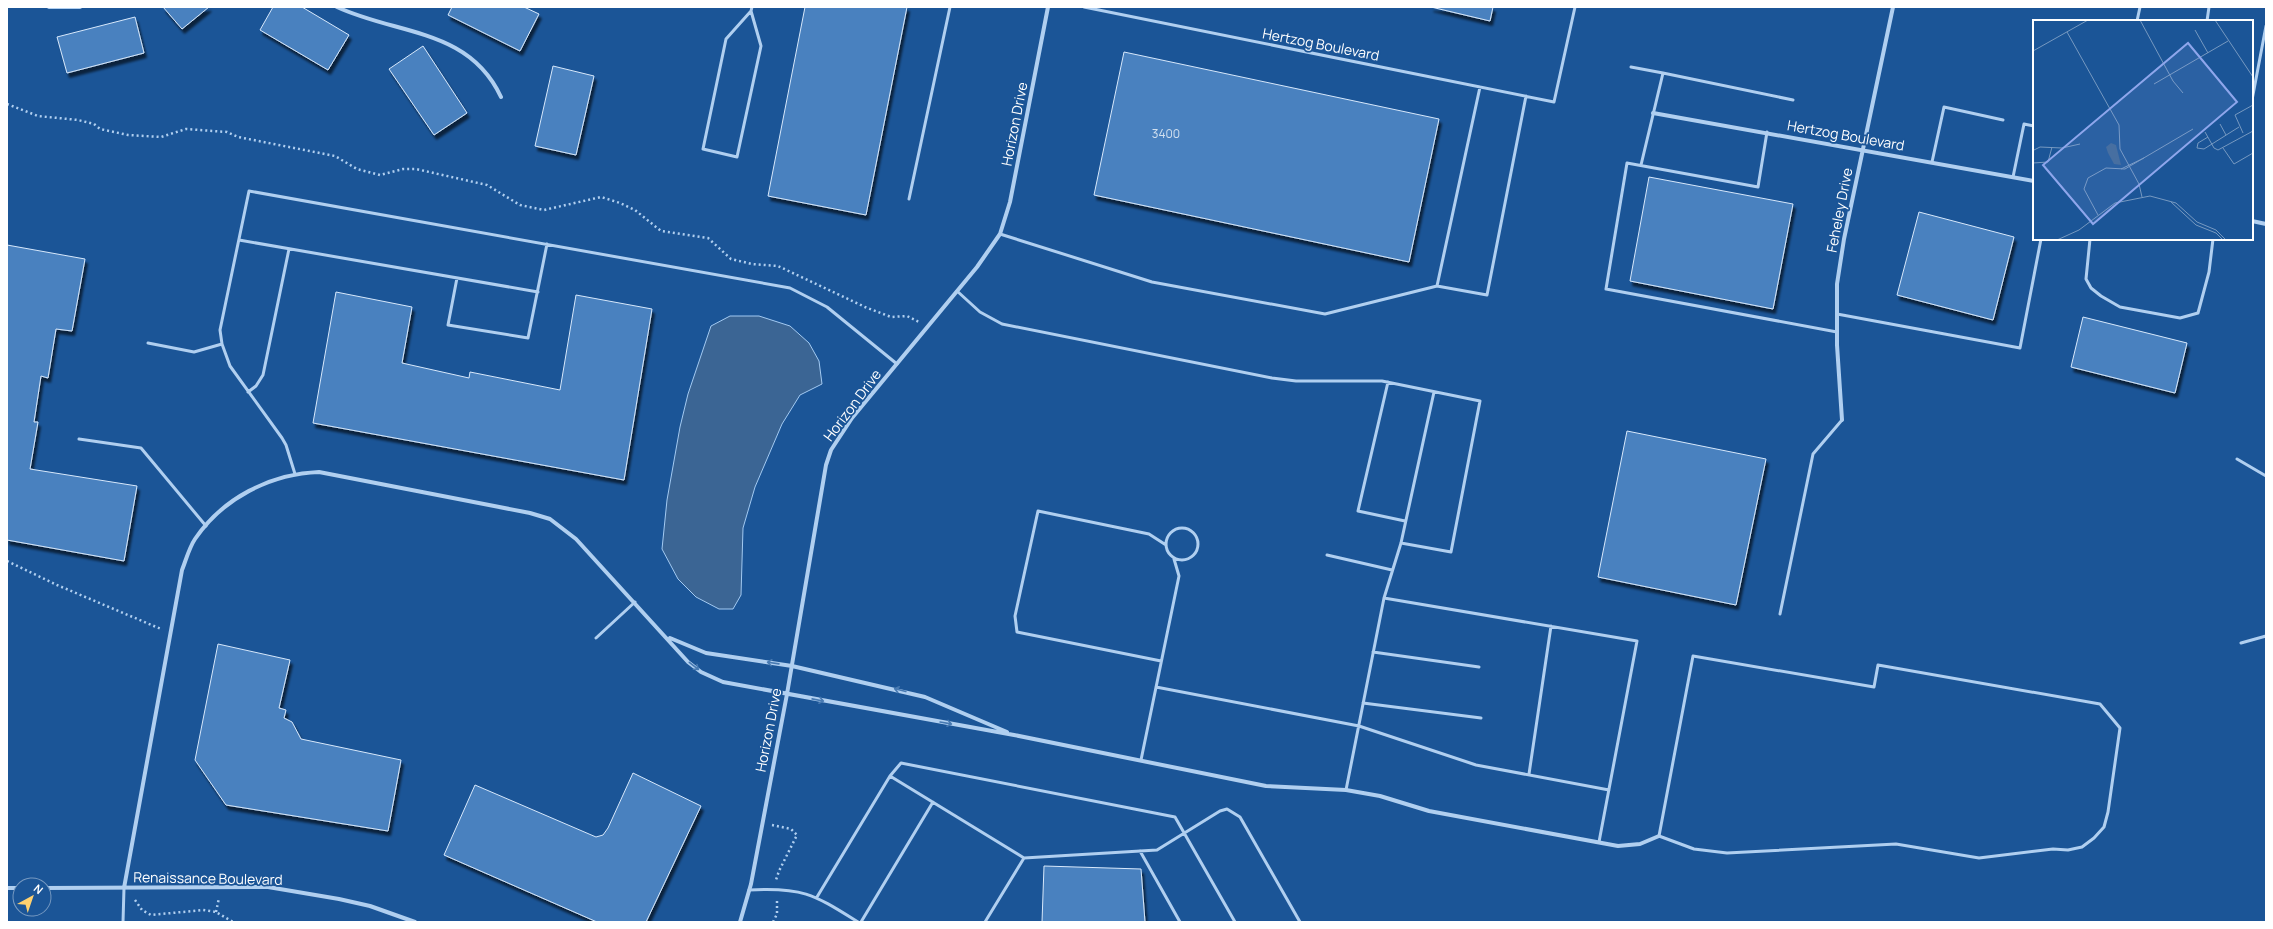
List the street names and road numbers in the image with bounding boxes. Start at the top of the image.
street label: Hertzog Boulevard [1261,23,1381,65]
street label: Horizon Drive [997,80,1031,168]
street label: Hertzog Boulevard [1786,115,1906,155]
street label: Feheley Drive [1821,166,1857,254]
street label: Horizon Drive [819,365,885,445]
street label: Horizon Drive [751,686,785,774]
street label: Renaissance Boulevard [133,867,283,889]

